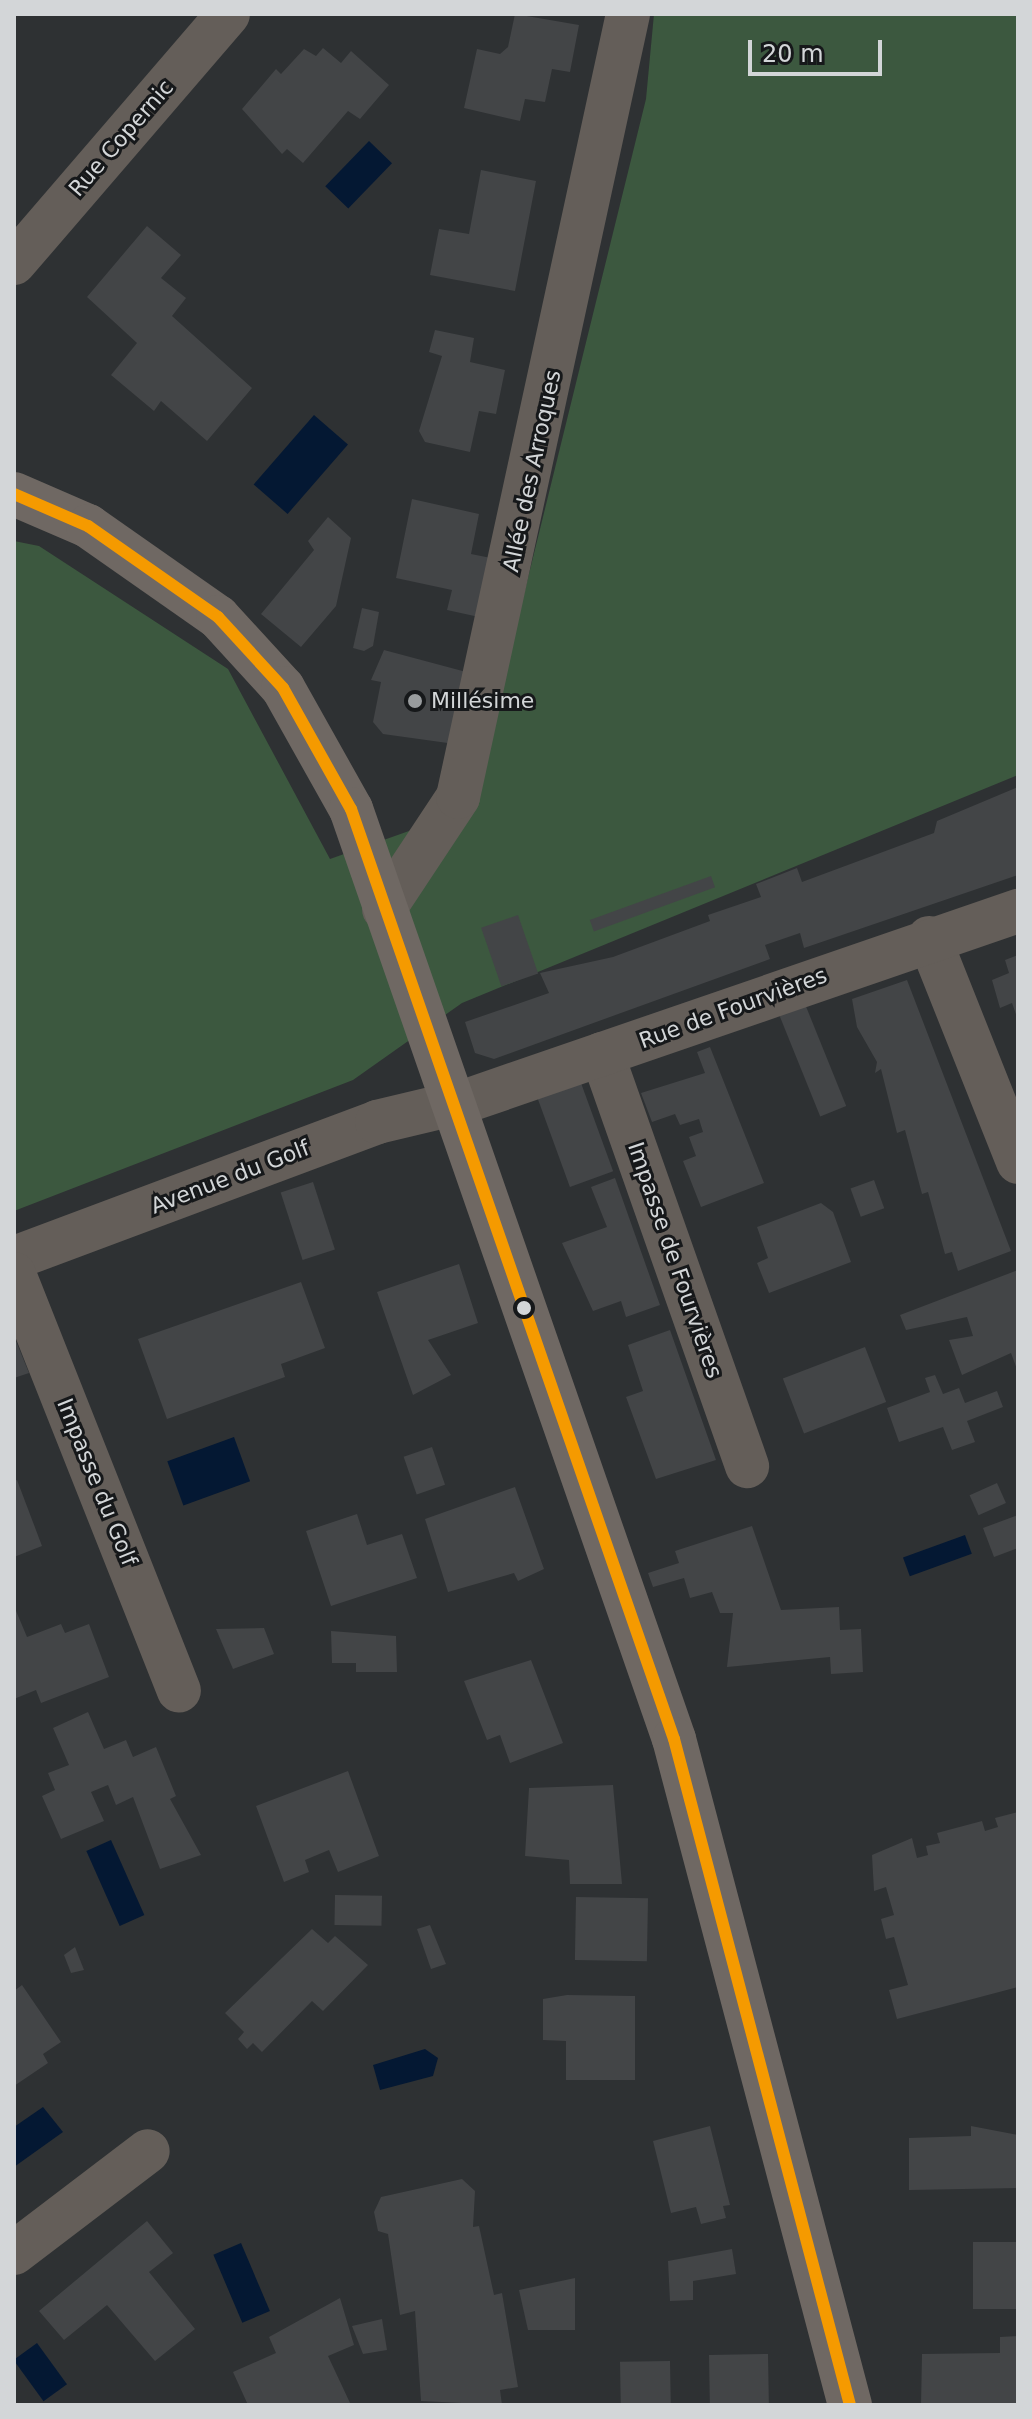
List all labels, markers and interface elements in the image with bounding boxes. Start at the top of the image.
scale bar [752,24,886,74]
text: 20 m [762,40,824,68]
street label: Rue Copernic [63,74,179,202]
street label: Allée des Arroques [498,368,566,574]
place label: Millésime [431,688,534,714]
marker: Millésime [406,692,424,710]
street label: Rue de Fourvières [636,962,830,1054]
street label: Avenue du Golf [147,1135,313,1219]
street label: Impasse de Fourvières [622,1139,728,1381]
unlabelled marker [516,1300,532,1316]
street label: Impasse du Golf [51,1394,143,1570]

